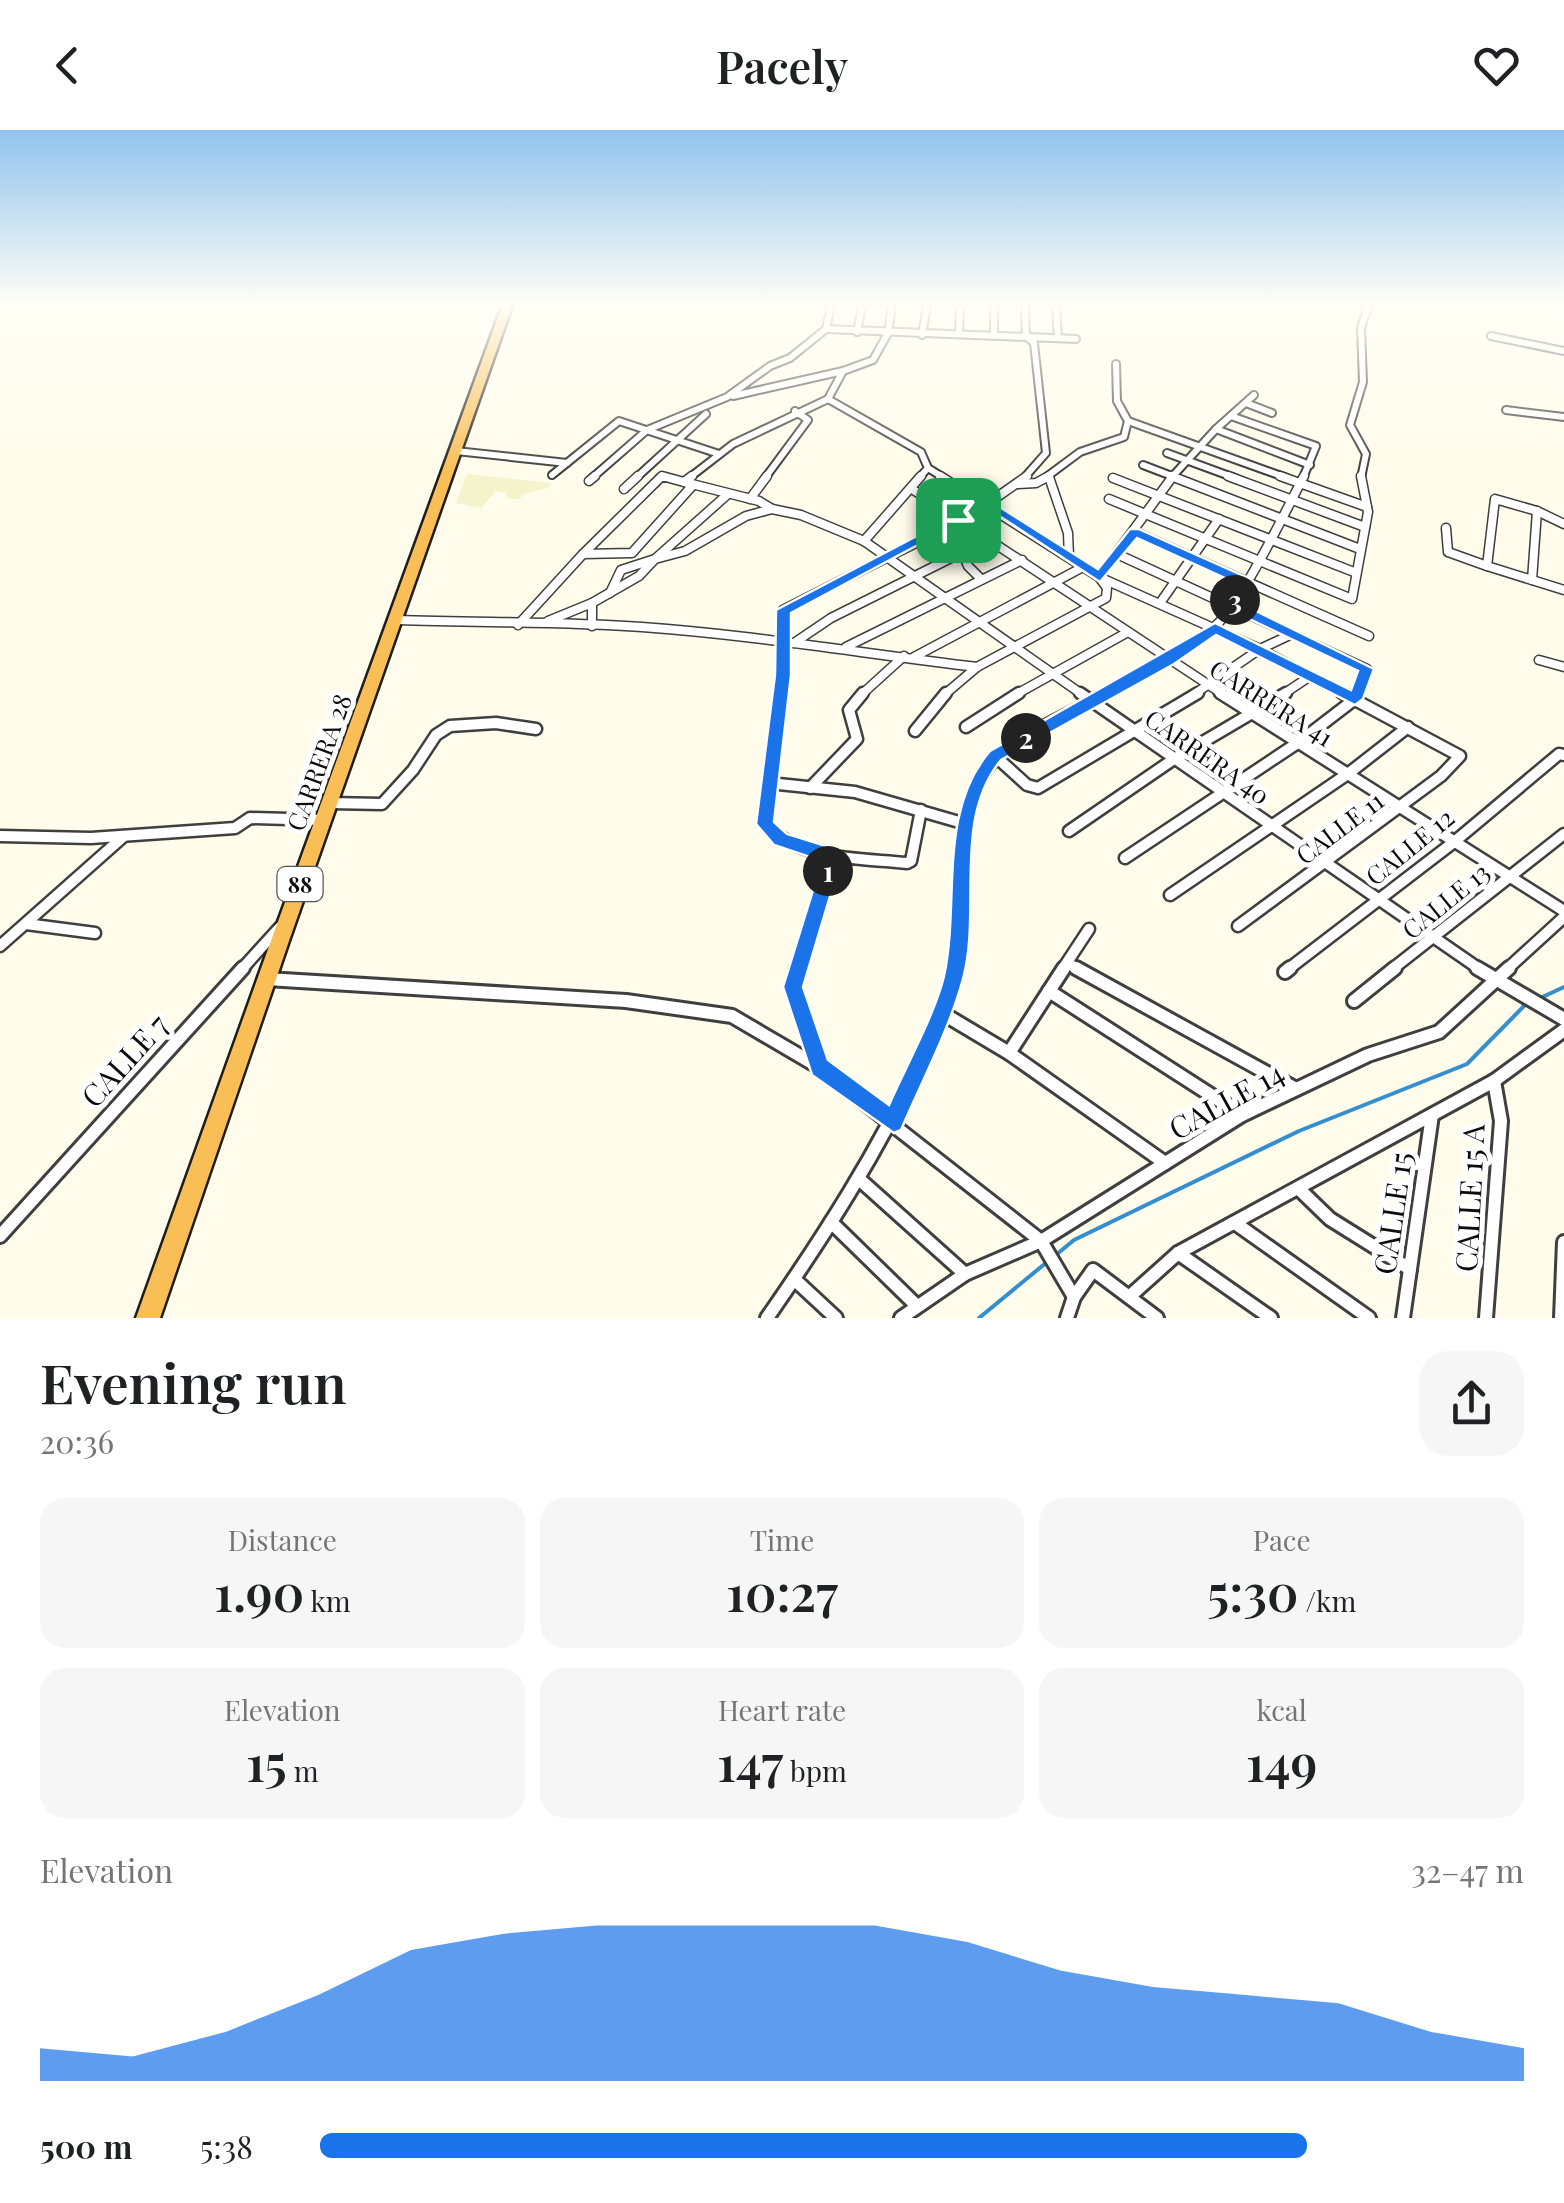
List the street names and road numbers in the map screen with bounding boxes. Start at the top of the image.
street label: CARRERA 41 [1204,651,1340,753]
street label: CARRERA 28 [278,689,358,835]
street label: CARRERA 40 [1139,701,1277,811]
street label: CALLE 11 [1288,783,1390,871]
street label: CALLE 12 [1358,800,1460,892]
street label: CALLE 13 [1394,855,1496,945]
road number: 88 [278,867,322,901]
street label: CALLE 7 [72,1005,176,1115]
street label: CALLE 14 [1161,1052,1291,1148]
street label: CALLE 15 A [1445,1122,1493,1273]
street label: CALLE 15 [1364,1149,1420,1277]

